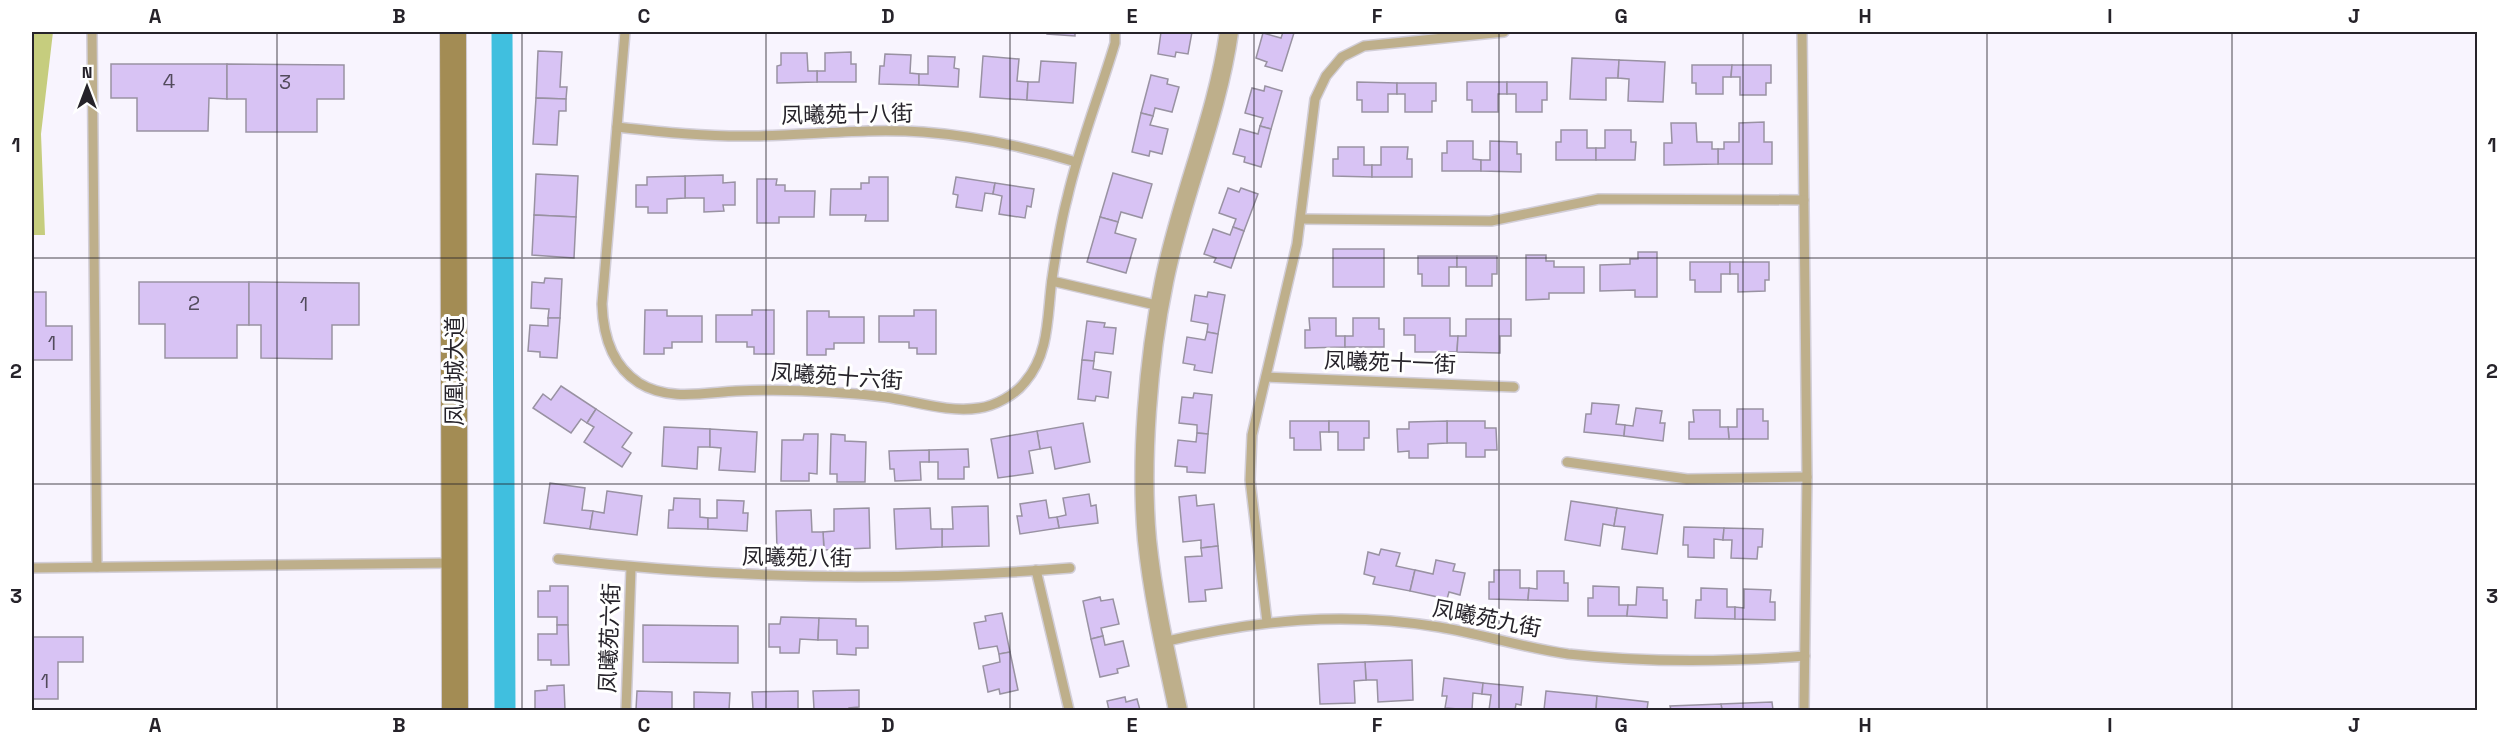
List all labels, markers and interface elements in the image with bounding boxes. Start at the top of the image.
text: A [149,3,162,29]
text: B [392,3,406,29]
text: C [638,3,651,29]
text: D [881,3,895,29]
text: E [1126,3,1138,29]
text: F [1372,3,1383,29]
text: G [1614,3,1628,29]
text: H [1858,3,1872,29]
text: I [2107,3,2113,29]
text: J [2348,3,2360,29]
north arrow [57,57,117,117]
text: N [82,62,92,83]
house number: 4 [163,68,175,94]
house number: 3 [279,69,291,95]
street label: 凤曦苑十八街 [781,99,913,129]
text: 1 [11,132,21,158]
text: 1 [2487,132,2497,158]
house number: 2 [188,290,200,316]
house number: 1 [300,291,308,317]
street label: 凤凰城大道 [440,316,468,426]
house number: 1 [48,330,56,356]
street label: 凤曦苑十一街 [1324,346,1456,378]
street label: 凤曦苑十六街 [770,357,904,395]
text: 2 [10,358,22,384]
text: 2 [2486,358,2498,384]
street label: 凤曦苑八街 [742,542,852,572]
text: 3 [10,583,22,609]
street label: 凤曦苑六街 [593,583,625,693]
text: 3 [2486,583,2498,609]
street label: 凤曦苑九街 [1430,594,1544,642]
house number: 1 [41,668,49,694]
text: A [149,712,162,738]
text: B [392,712,406,738]
text: C [638,712,651,738]
text: D [881,712,895,738]
text: E [1126,712,1138,738]
text: F [1372,712,1383,738]
text: G [1614,712,1628,738]
text: H [1858,712,1872,738]
text: I [2107,712,2113,738]
text: J [2348,712,2360,738]

